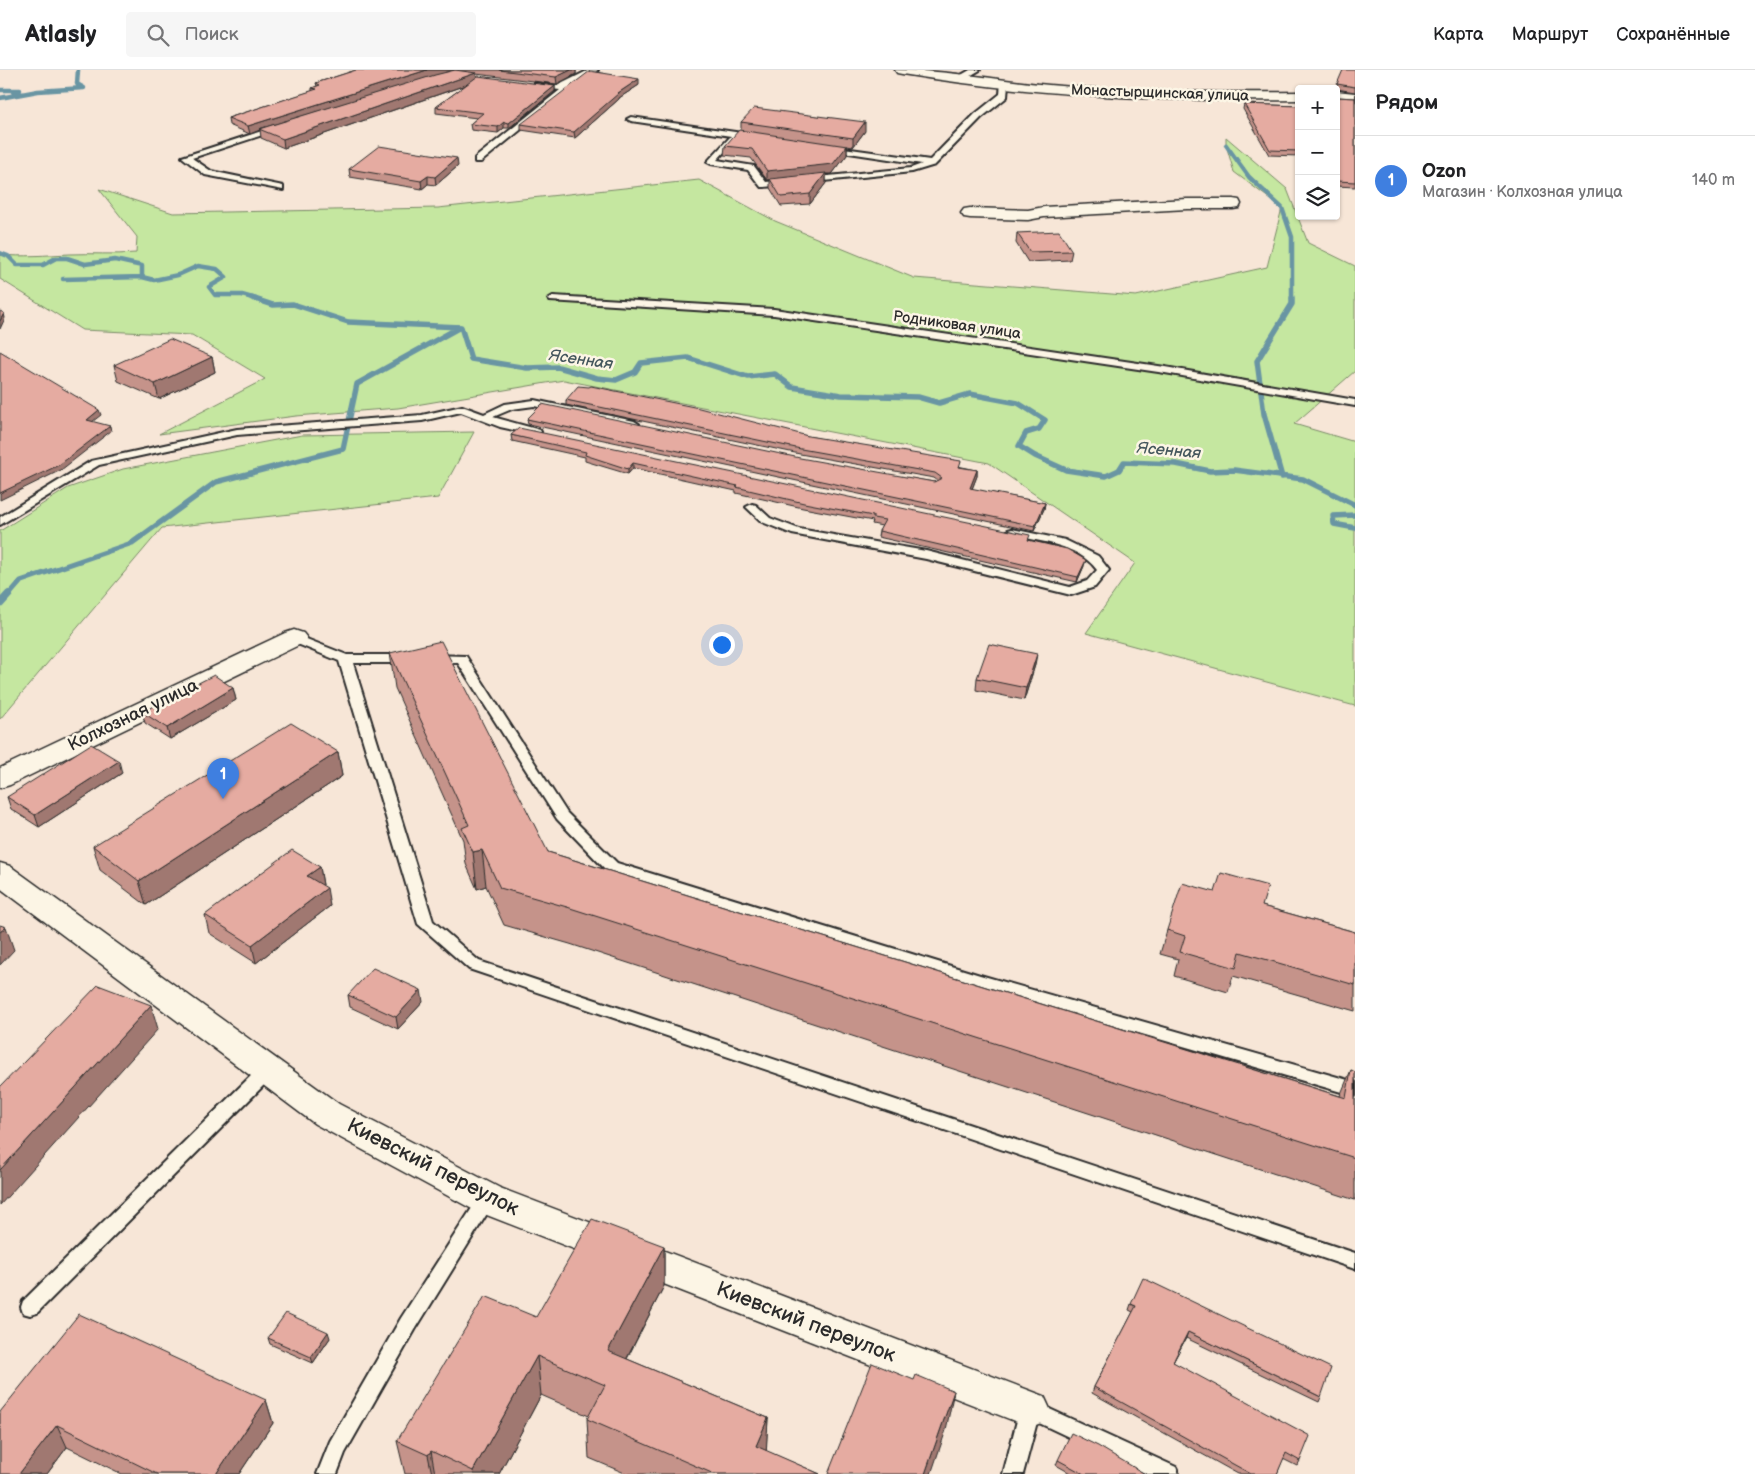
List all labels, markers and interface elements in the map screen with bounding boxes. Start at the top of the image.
search box [126,12,476,57]
text: Atlasly [25,20,96,49]
icon: search [144,21,172,49]
text: Поиск [184,23,239,46]
text: Карта [1433,24,1484,45]
text: Маршрут [1512,24,1588,45]
text: Сохранённые [1616,24,1730,45]
street label: Монастырщинская улица [1071,80,1250,106]
map controls [1295,85,1340,220]
button: + [1295,85,1340,130]
text: Рядом [1375,90,1438,115]
button: − [1295,130,1340,175]
text: Ozon [1422,160,1466,183]
text: 1 [1388,171,1394,190]
text: 140 m [1692,171,1735,190]
button: layers [1295,175,1340,220]
text: Магазин · Колхозная улица [1422,183,1623,202]
street label: Родниковая улица [892,307,1022,343]
water label: Ясенная [547,346,614,374]
water label: Ясенная [1135,439,1202,463]
your location [709,632,735,658]
street label: Колхозная улица [64,674,202,756]
pin: 1 [207,758,239,799]
street label: Киевский переулок [343,1113,523,1221]
street label: Киевский переулок [713,1276,899,1368]

